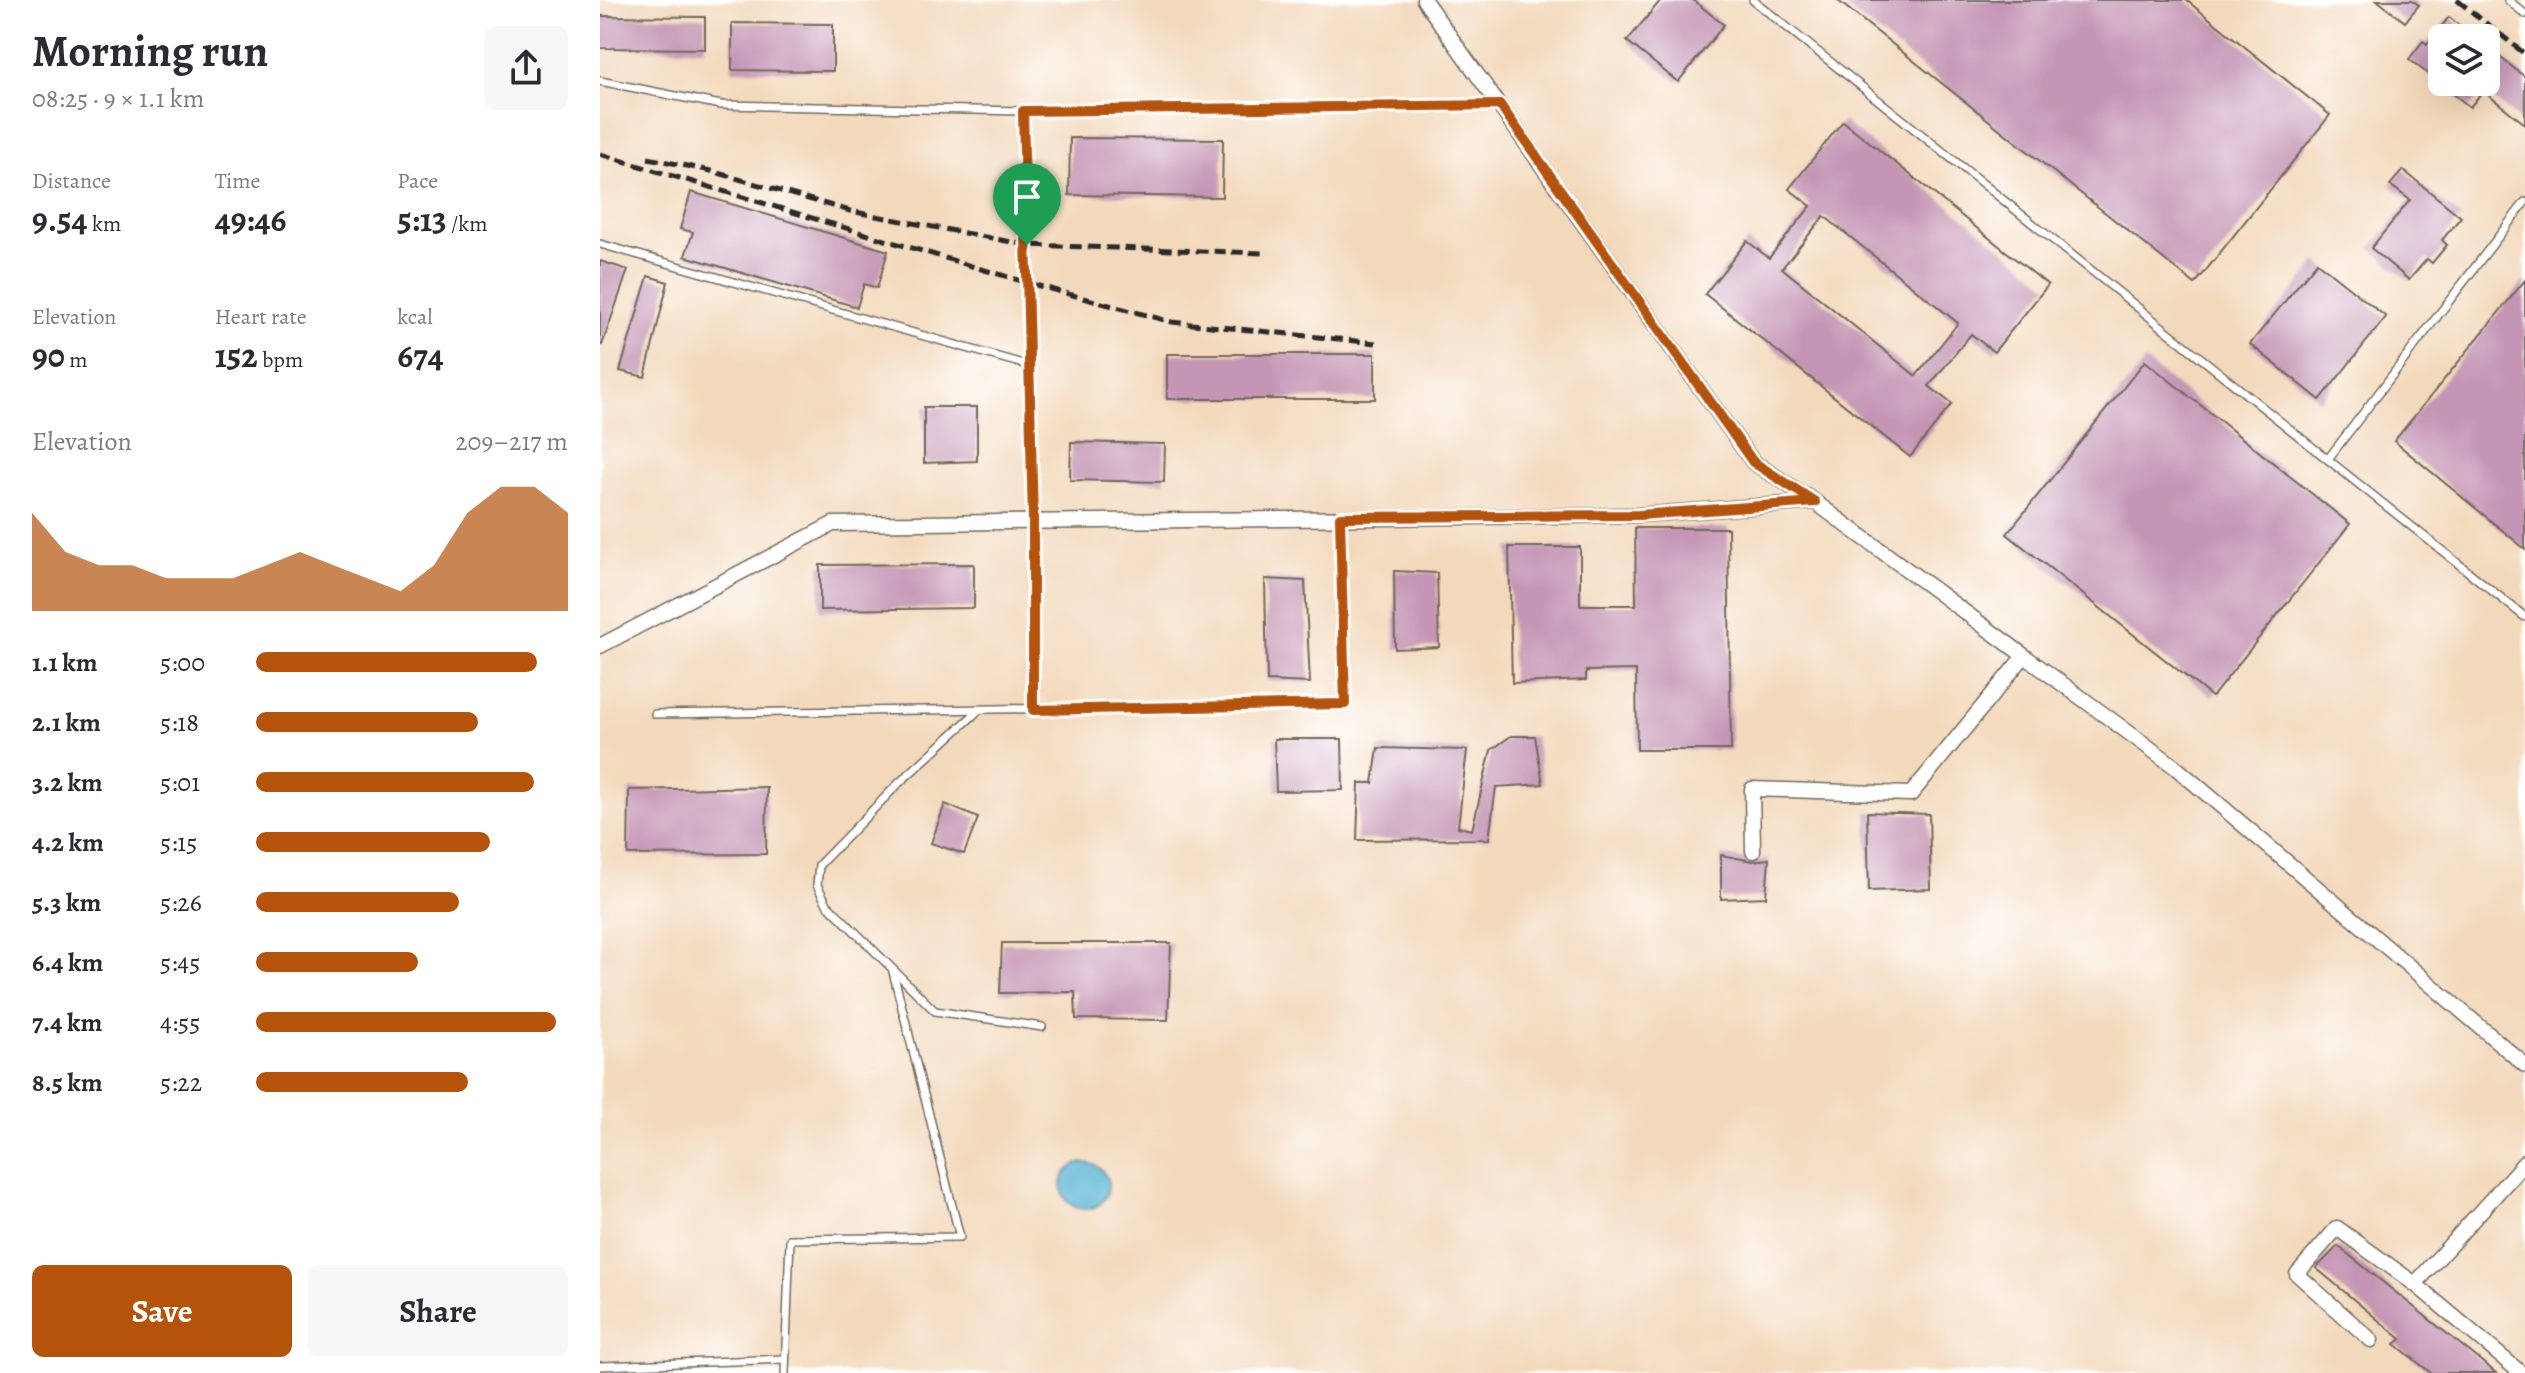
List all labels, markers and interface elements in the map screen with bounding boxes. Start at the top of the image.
text: Morning run [32,21,268,81]
map controls [2428,24,2500,96]
button: layers [2428,24,2500,96]
button: share [484,26,568,110]
text: 08:25 · 9 × 1.1 km [32,81,204,116]
pin [993,163,1061,245]
text: Distance [32,166,111,196]
text: Time [215,166,260,196]
text: Pace [397,166,438,196]
icon: arrive [1005,175,1049,219]
text: 9.54 [32,196,88,243]
text: 49:46 [215,196,286,243]
text: 5:13 [397,196,447,243]
text: km [88,209,121,239]
text: /km [447,209,488,239]
text: Elevation [32,302,116,332]
text: Heart rate [215,302,307,332]
text: kcal [397,302,433,332]
text: 90 [32,332,65,379]
text: 152 [215,332,258,379]
text: 674 [397,332,444,379]
text: m [65,345,88,375]
text: bpm [258,345,303,375]
text: Elevation [32,424,132,459]
text: 209–217 m [455,424,568,459]
text: 1.1 km [32,645,98,680]
text: 5:00 [160,645,205,680]
text: 2.1 km [32,705,101,740]
text: 5:18 [160,705,199,740]
text: 3.2 km [32,765,103,800]
text: 5:01 [160,765,200,800]
text: 4.2 km [32,825,104,860]
text: 5:15 [160,825,197,860]
text: 5.3 km [32,885,101,920]
text: 5:26 [160,885,202,920]
text: 6.4 km [32,945,103,980]
text: 5:45 [160,945,200,980]
text: 7.4 km [32,1005,102,1040]
text: 4:55 [160,1005,200,1040]
text: 8.5 km [32,1065,103,1100]
text: 5:22 [160,1065,202,1100]
button: Save [32,1265,292,1357]
button: Share [308,1265,568,1357]

